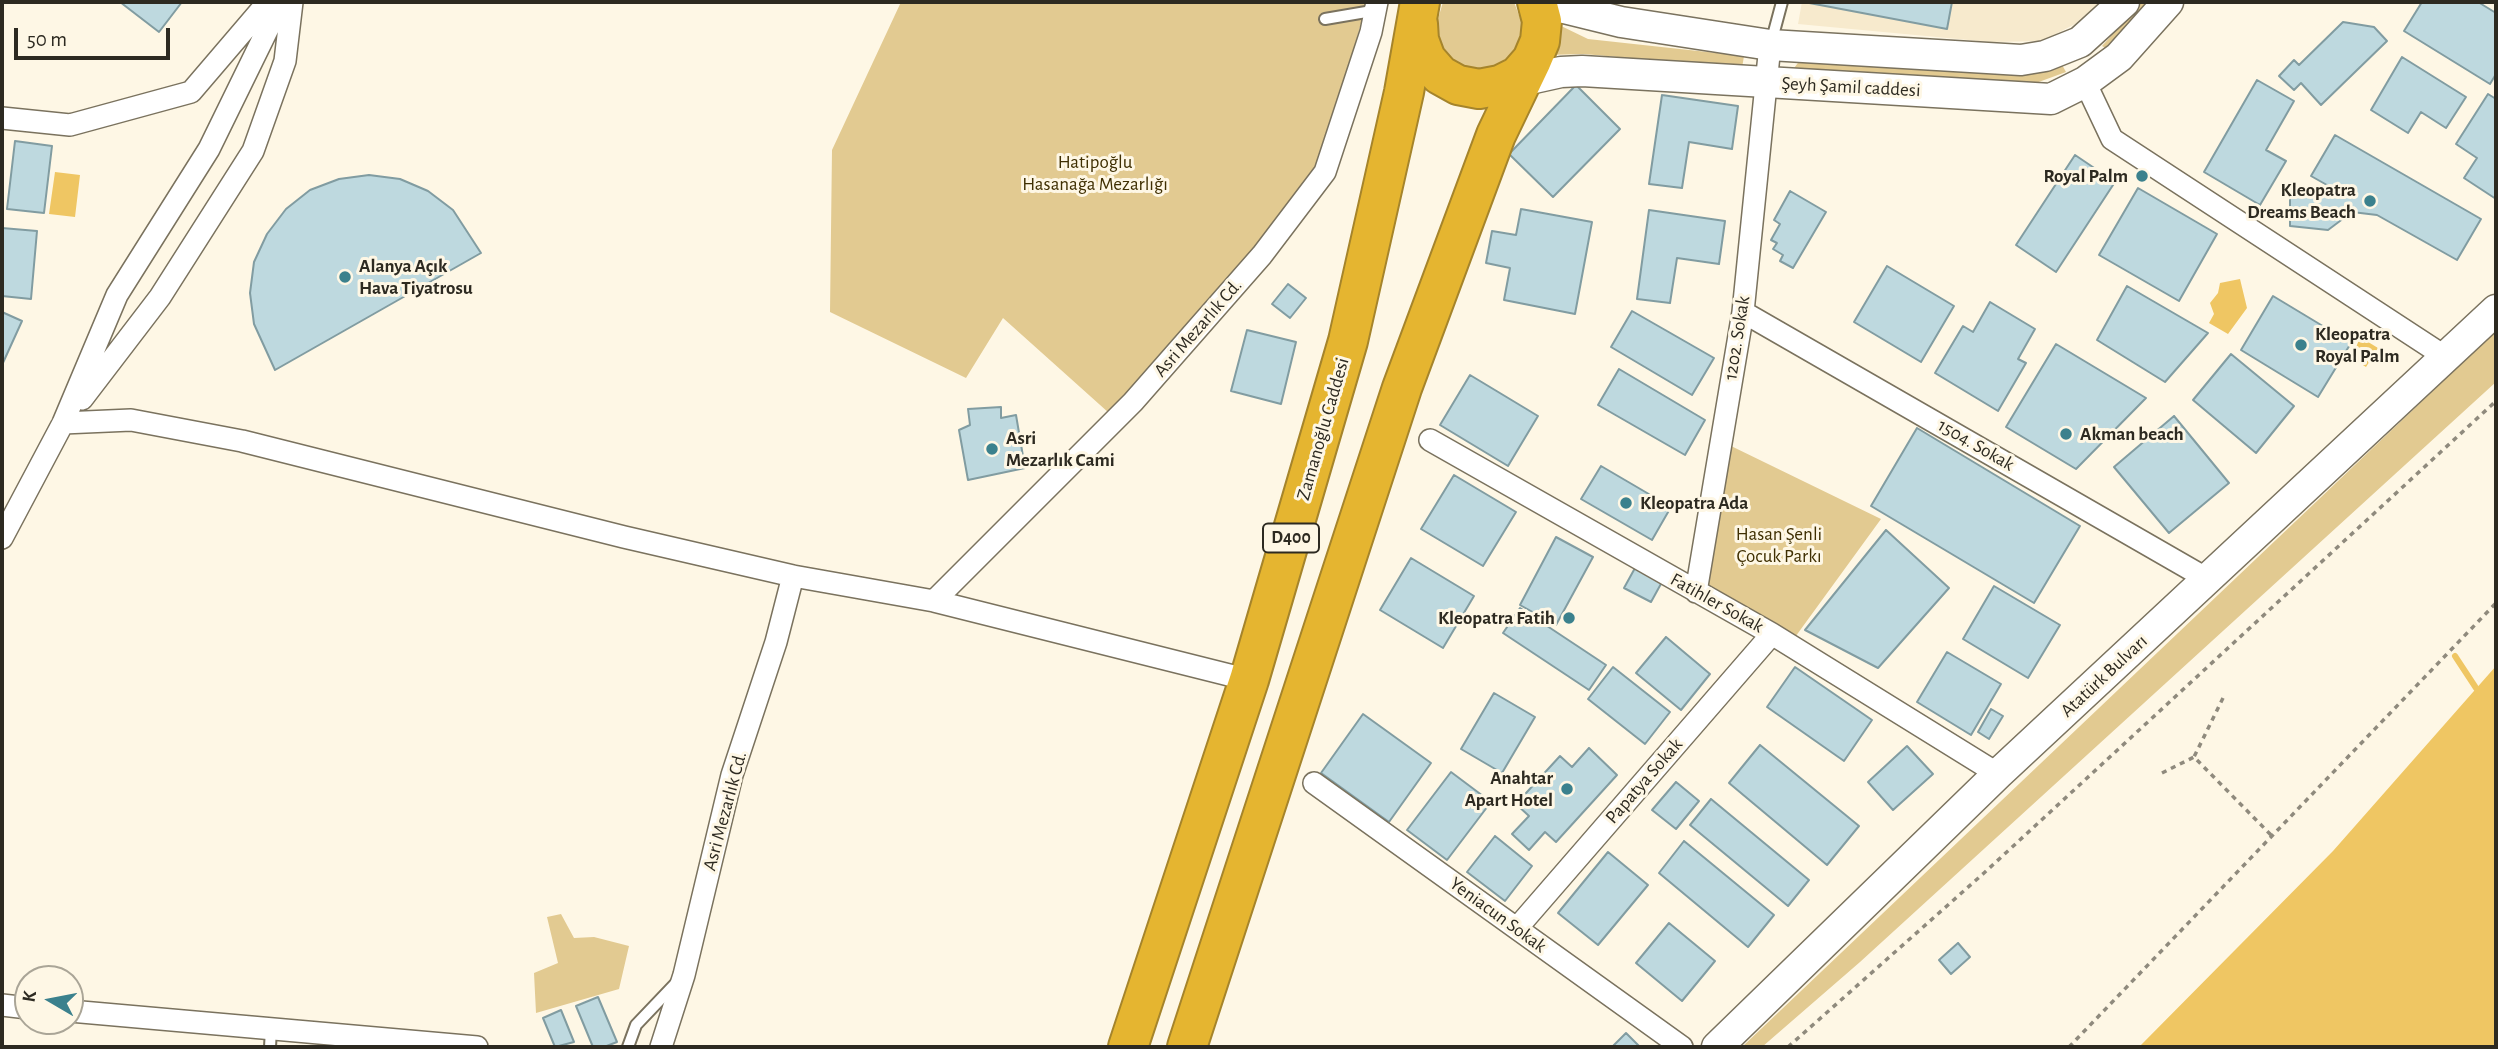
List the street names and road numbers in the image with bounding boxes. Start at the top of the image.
street label: Şeyh Şamil caddesi [1781,72,1921,102]
street label: Asri Mezarlık Cd. [1149,274,1247,382]
street label: 1202. Sokak [1719,294,1755,382]
street label: Zamanoğlu Caddesi [1292,355,1354,503]
street label: 1504. Sokak [1934,414,2018,476]
road number: D400 [1263,524,1319,552]
street label: Fatihler Sokak [1666,568,1768,638]
street label: Atatürk Bulvarı [2056,630,2152,722]
street label: Papatya Sokak [1601,734,1687,828]
street label: Asri Mezarlık Cd. [698,749,752,873]
street label: Yeniacun Sokak [1445,872,1551,958]

